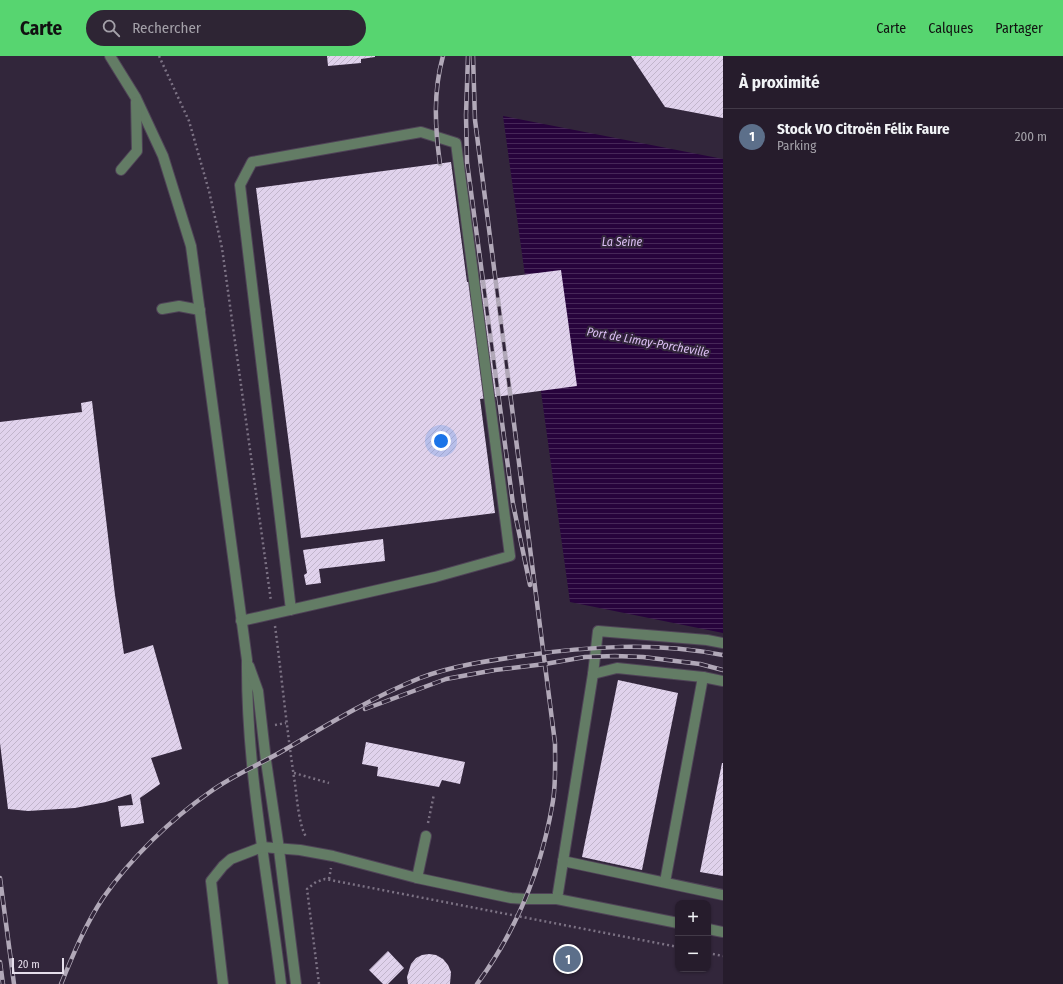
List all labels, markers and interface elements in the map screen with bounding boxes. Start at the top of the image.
search box [86,10,366,46]
text: Carte [20,17,62,40]
icon: search [100,17,122,39]
text: Rechercher [132,19,201,37]
text: Carte [876,20,906,37]
text: Calques [928,20,973,37]
text: Partager [995,20,1043,37]
text: À proximité [739,72,820,93]
text: Stock VO Citroën Félix Faure [777,120,950,138]
text: 1 [749,129,755,144]
text: 200 m [1015,129,1047,144]
text: Parking [777,138,816,153]
water label: La Seine [602,235,643,249]
water label: Port de Limay-Porcheville [586,324,711,360]
your location [431,431,451,451]
map controls [675,900,711,972]
button: + [675,900,711,936]
button: − [675,936,711,972]
pin: 1 [555,944,581,974]
scale bar [12,956,64,975]
text: 20 m [18,958,40,971]

